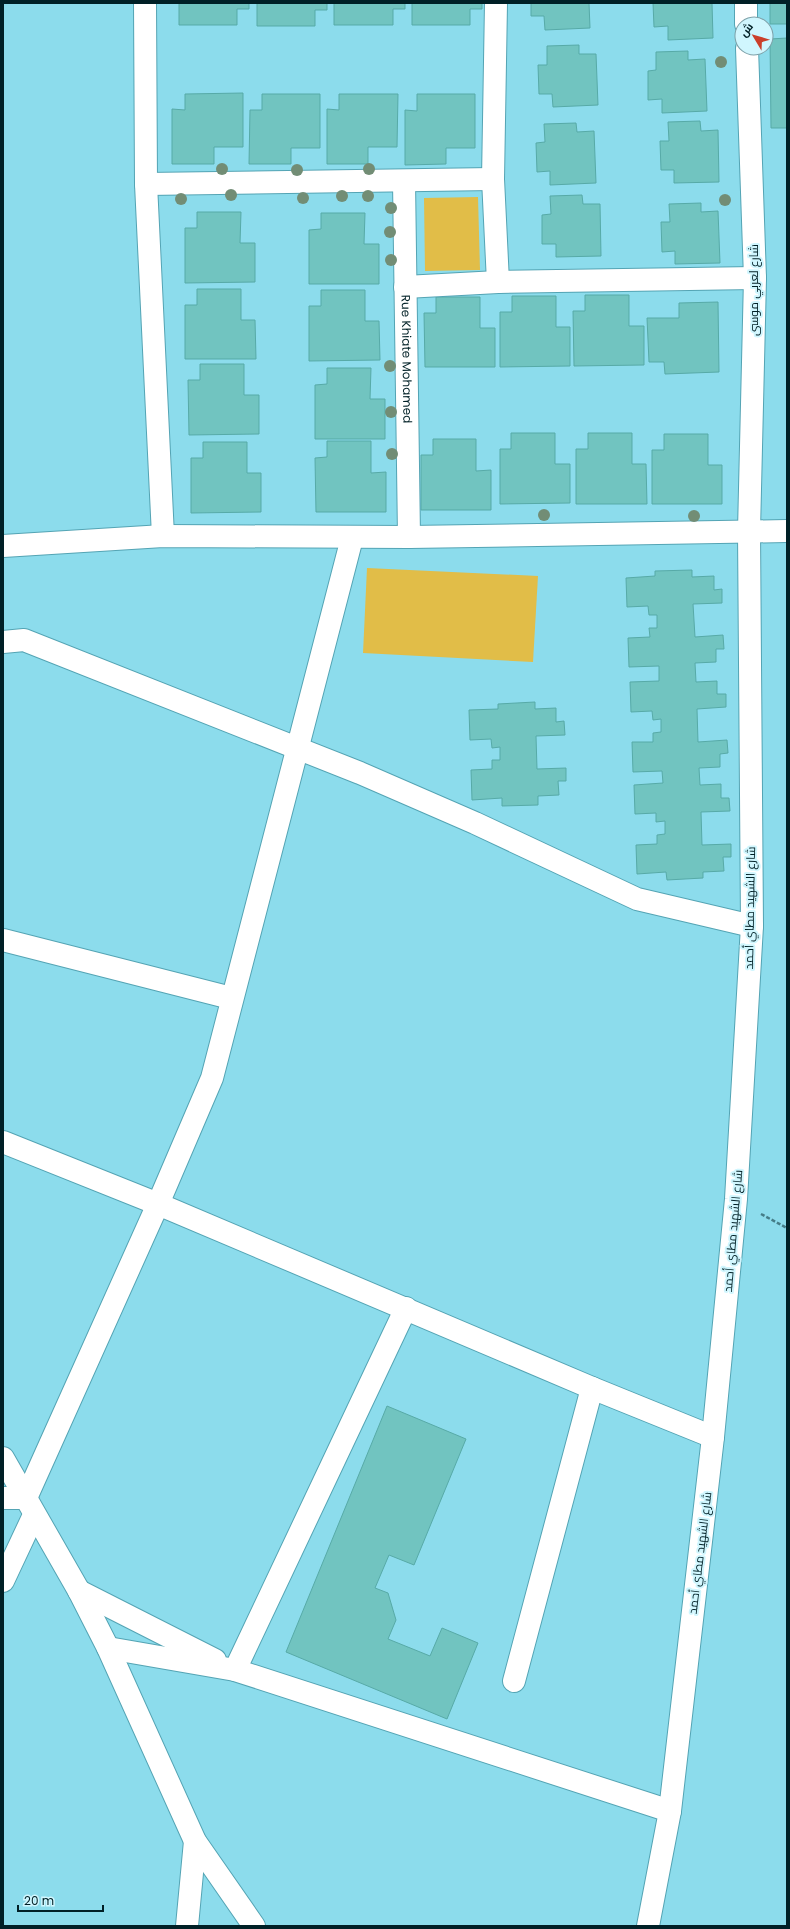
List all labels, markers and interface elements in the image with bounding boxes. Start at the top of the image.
north arrow [734,16,774,56]
text: ش [735,19,757,40]
street label: شارع لعربي موسى [745,244,764,336]
street label: Rue Khiate Mohamed [398,295,416,423]
street label: شارع الشهيد مطاي أحمد [740,846,761,970]
street label: شارع الشهيد مطاي أحمد [719,1169,748,1293]
street label: شارع الشهيد مطاي أحمد [684,1491,717,1615]
scale bar [18,1887,103,1913]
text: 20 m [24,1892,54,1909]

